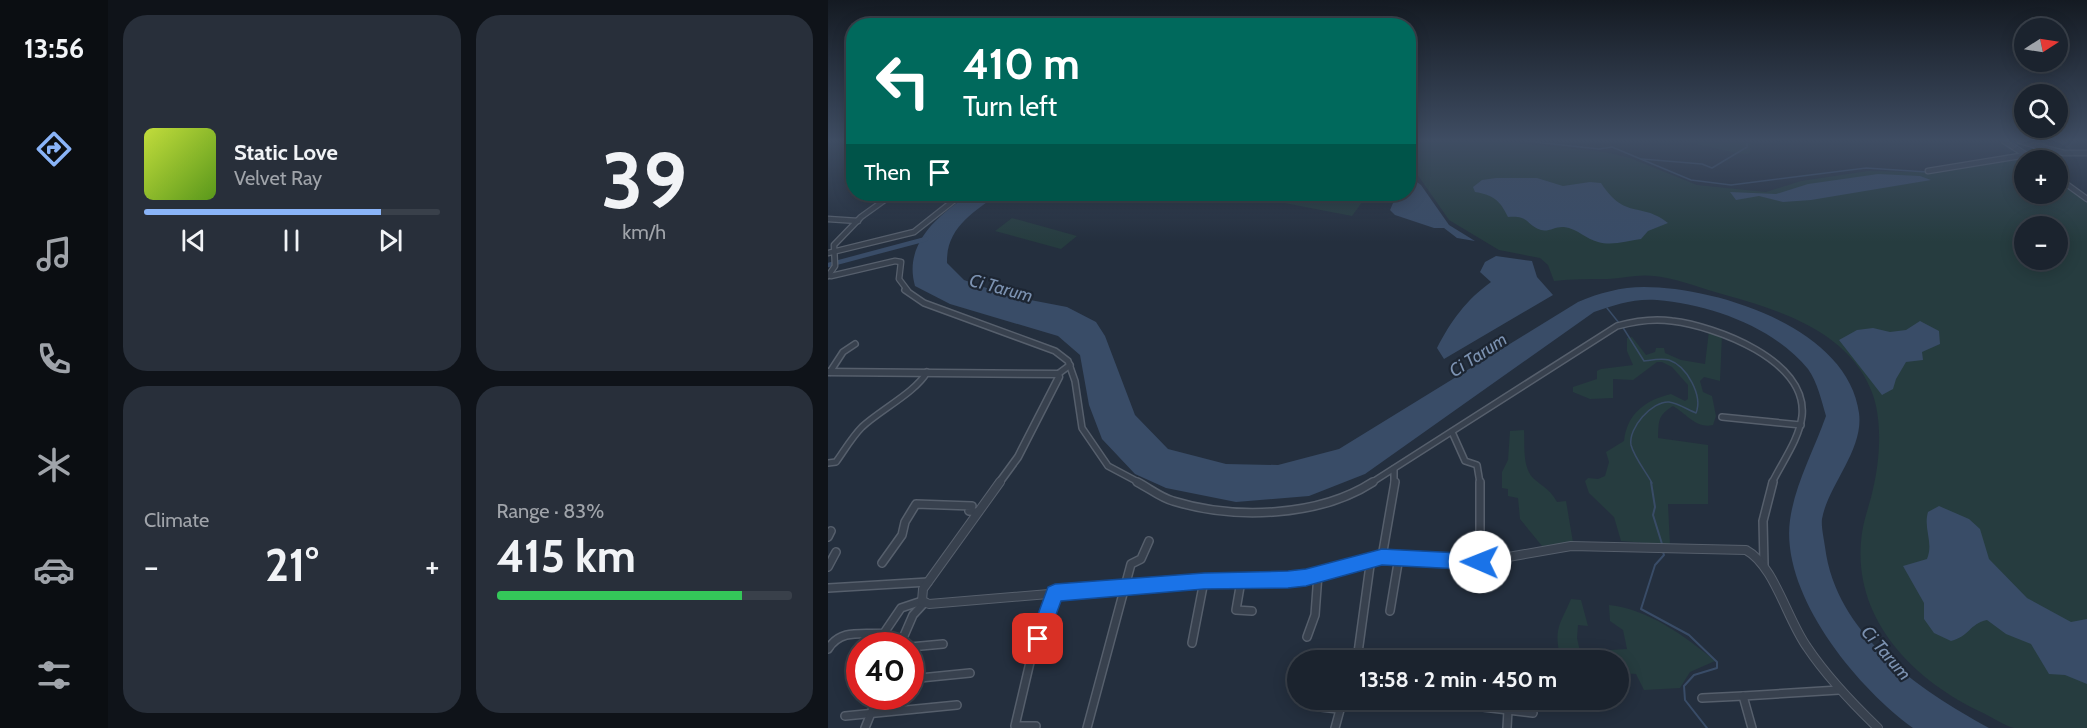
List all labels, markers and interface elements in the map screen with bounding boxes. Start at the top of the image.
north arrow [2014,18,2068,72]
map controls [2014,18,2068,270]
text: 13:56 [24,32,84,65]
text: 410 m [963,38,1080,90]
icon: left [864,42,942,120]
button: search [2014,84,2068,138]
text: Turn left [963,90,1057,123]
icon: directions [33,128,75,170]
text: 39 [601,133,687,228]
text: Static Love [234,139,338,166]
button: + [2014,150,2068,204]
icon: arrive [923,156,956,189]
text: Then [864,159,911,186]
text: Velvet Ray [234,166,322,190]
button: − [2014,216,2068,270]
text: km/h [622,220,666,244]
icon: previous [177,224,210,257]
icon: pause [275,224,308,257]
icon: next [374,224,407,257]
icon: music [33,233,75,275]
water label: Ci Tarum [967,269,1035,307]
water label: Ci Tarum [1445,328,1511,382]
icon: phone [33,338,75,380]
icon: climate [33,444,75,486]
text: Range · 83% [497,499,604,523]
text: Climate [144,508,209,532]
text: 415 km [497,529,636,583]
position arrow [1448,530,1512,594]
text: 21° [265,538,318,592]
text: − [144,546,159,586]
text: + [425,546,439,586]
icon: car [33,549,75,591]
pin [1012,613,1063,664]
water label: Ci Tarum [1856,621,1916,685]
icon: arrive [1021,622,1054,655]
speed limit sign: 40 [846,632,924,710]
icon: filters [33,654,75,696]
text: 13:58 · 2 min · 450 m [1359,666,1557,693]

